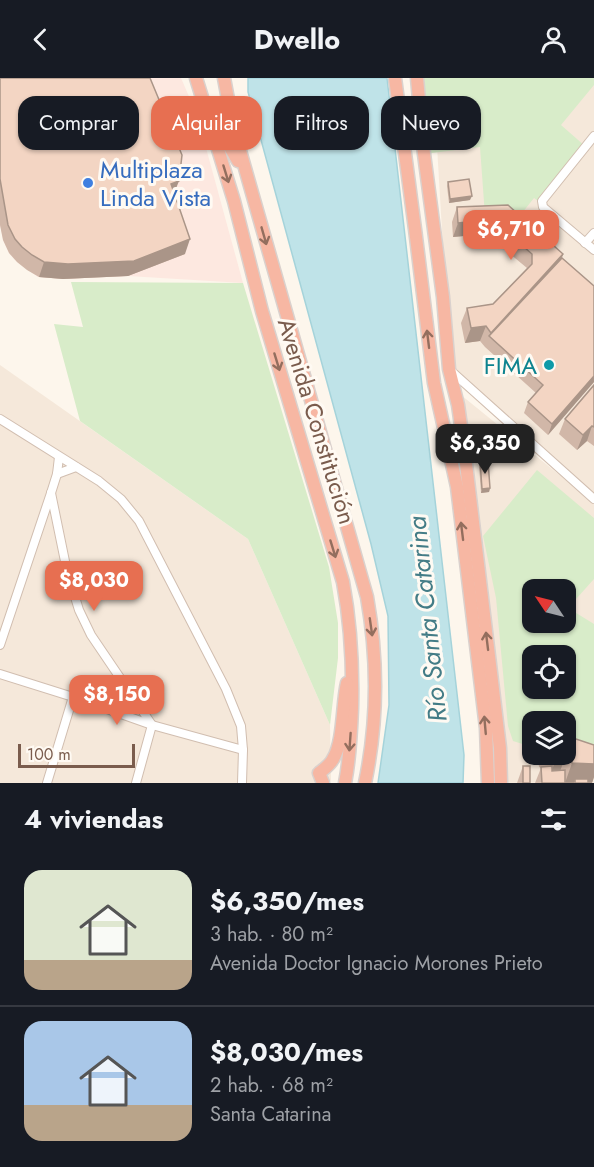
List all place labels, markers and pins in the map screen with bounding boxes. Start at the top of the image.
place label: Multiplaza Linda Vista [100,152,211,215]
marker: Multiplaza Linda Vista [81,176,95,190]
pin: $6,710 [462,210,560,261]
place label: FIMA [484,348,537,383]
marker: FIMA [542,358,556,372]
pin: $6,350 [436,424,534,475]
pin: $8,030 [45,561,143,612]
pin: $8,150 [68,675,166,726]

